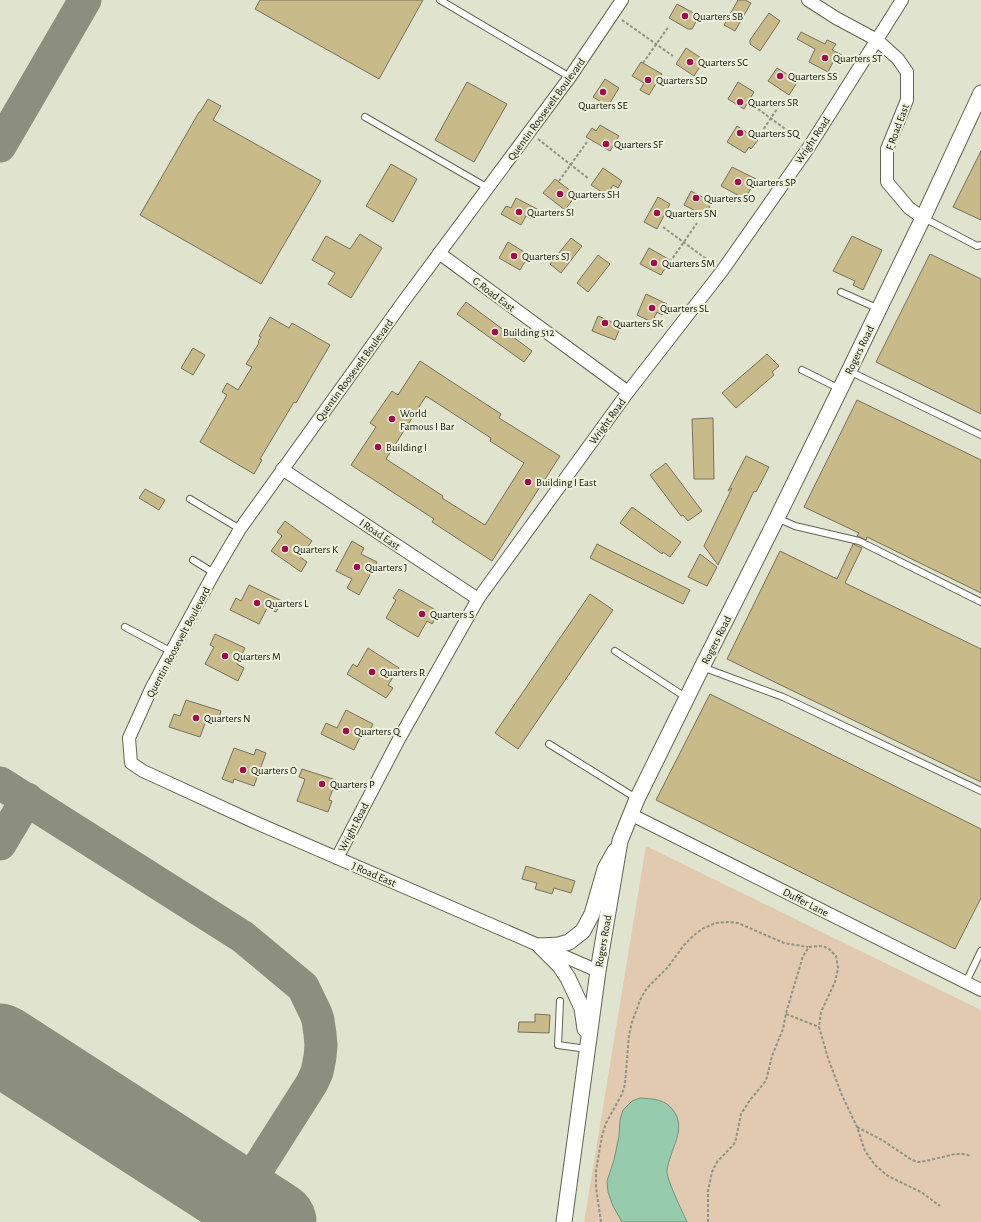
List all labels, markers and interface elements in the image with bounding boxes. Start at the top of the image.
marker: Quarters SB [680,11,690,21]
place label: Quarters SB [693,11,743,22]
marker: Quarters ST [820,53,830,63]
place label: Quarters ST [833,53,883,64]
street label: Quentin Roosevelt Boulevard [506,56,587,163]
marker: Quarters SC [685,57,695,67]
place label: Quarters SC [698,57,748,68]
marker: Quarters SS [775,71,785,81]
place label: Quarters SS [788,71,837,82]
marker: Quarters SD [643,75,653,85]
place label: Quarters SD [656,75,707,86]
marker: Quarters SE [598,87,608,97]
marker: Quarters SR [735,97,745,107]
place label: Quarters SR [748,97,798,108]
place label: Quarters SE [578,100,628,111]
street label: F Road East [884,102,911,152]
street label: Wright Road [793,115,832,166]
marker: Quarters SQ [735,128,745,138]
place label: Quarters SQ [748,128,801,139]
marker: Quarters SF [601,139,611,149]
place label: Quarters SF [614,139,663,150]
marker: Quarters SP [733,177,743,187]
place label: Quarters SP [746,177,796,188]
marker: Quarters SH [555,189,565,199]
place label: Quarters SH [568,189,620,200]
marker: Quarters SO [691,193,701,203]
place label: Quarters SO [704,193,755,204]
marker: Quarters SI [514,207,524,217]
place label: Quarters SI [527,207,574,218]
marker: Quarters SN [652,208,662,218]
place label: Quarters SN [665,208,717,219]
marker: Quarters SJ [509,251,519,261]
place label: Quarters SJ [522,251,570,262]
marker: Quarters SM [649,258,659,268]
place label: Quarters SM [662,258,715,269]
street label: G Road East [470,275,517,314]
marker: Quarters SL [647,303,657,313]
place label: Quarters SL [660,303,709,314]
street label: Quentin Roosevelt Boulevard [314,317,395,424]
marker: Quarters SK [600,318,610,328]
place label: Quarters SK [613,318,664,329]
street label: Rogers Road [843,324,876,376]
marker: Building 512 [490,327,500,337]
place label: Building 512 [503,327,555,338]
street label: Wright Road [587,396,628,446]
place label: World Famous I Bar [400,408,455,432]
marker: World Famous I Bar [387,414,397,424]
marker: Building I [373,442,383,452]
place label: Building I [386,442,427,453]
marker: Building I East [523,477,533,487]
place label: Building I East [536,477,597,488]
street label: I Road East [357,517,402,552]
marker: Quarters K [280,544,290,554]
place label: Quarters K [293,544,339,555]
marker: Quarters J [352,562,362,572]
place label: Quarters J [365,562,407,573]
street label: Quentin Roosevelt Boulevard [145,585,212,699]
marker: Quarters L [252,598,262,608]
place label: Quarters L [265,598,309,609]
marker: Quarters S [417,609,427,619]
place label: Quarters S [430,609,474,620]
street label: Rogers Road [700,614,733,666]
marker: Quarters M [220,651,230,661]
place label: Quarters M [233,651,281,662]
marker: Quarters R [367,667,377,677]
place label: Quarters R [380,667,425,678]
marker: Quarters N [191,713,201,723]
place label: Quarters N [204,713,251,724]
marker: Quarters Q [341,726,351,736]
place label: Quarters Q [354,726,402,737]
marker: Quarters O [238,765,248,775]
place label: Quarters O [251,765,297,776]
marker: Quarters P [317,779,327,789]
place label: Quarters P [330,779,375,790]
street label: Wright Road [336,800,371,854]
street label: J Road East [350,860,398,889]
street label: Duffer Lane [781,886,830,919]
street label: Rogers Road [593,914,614,968]

